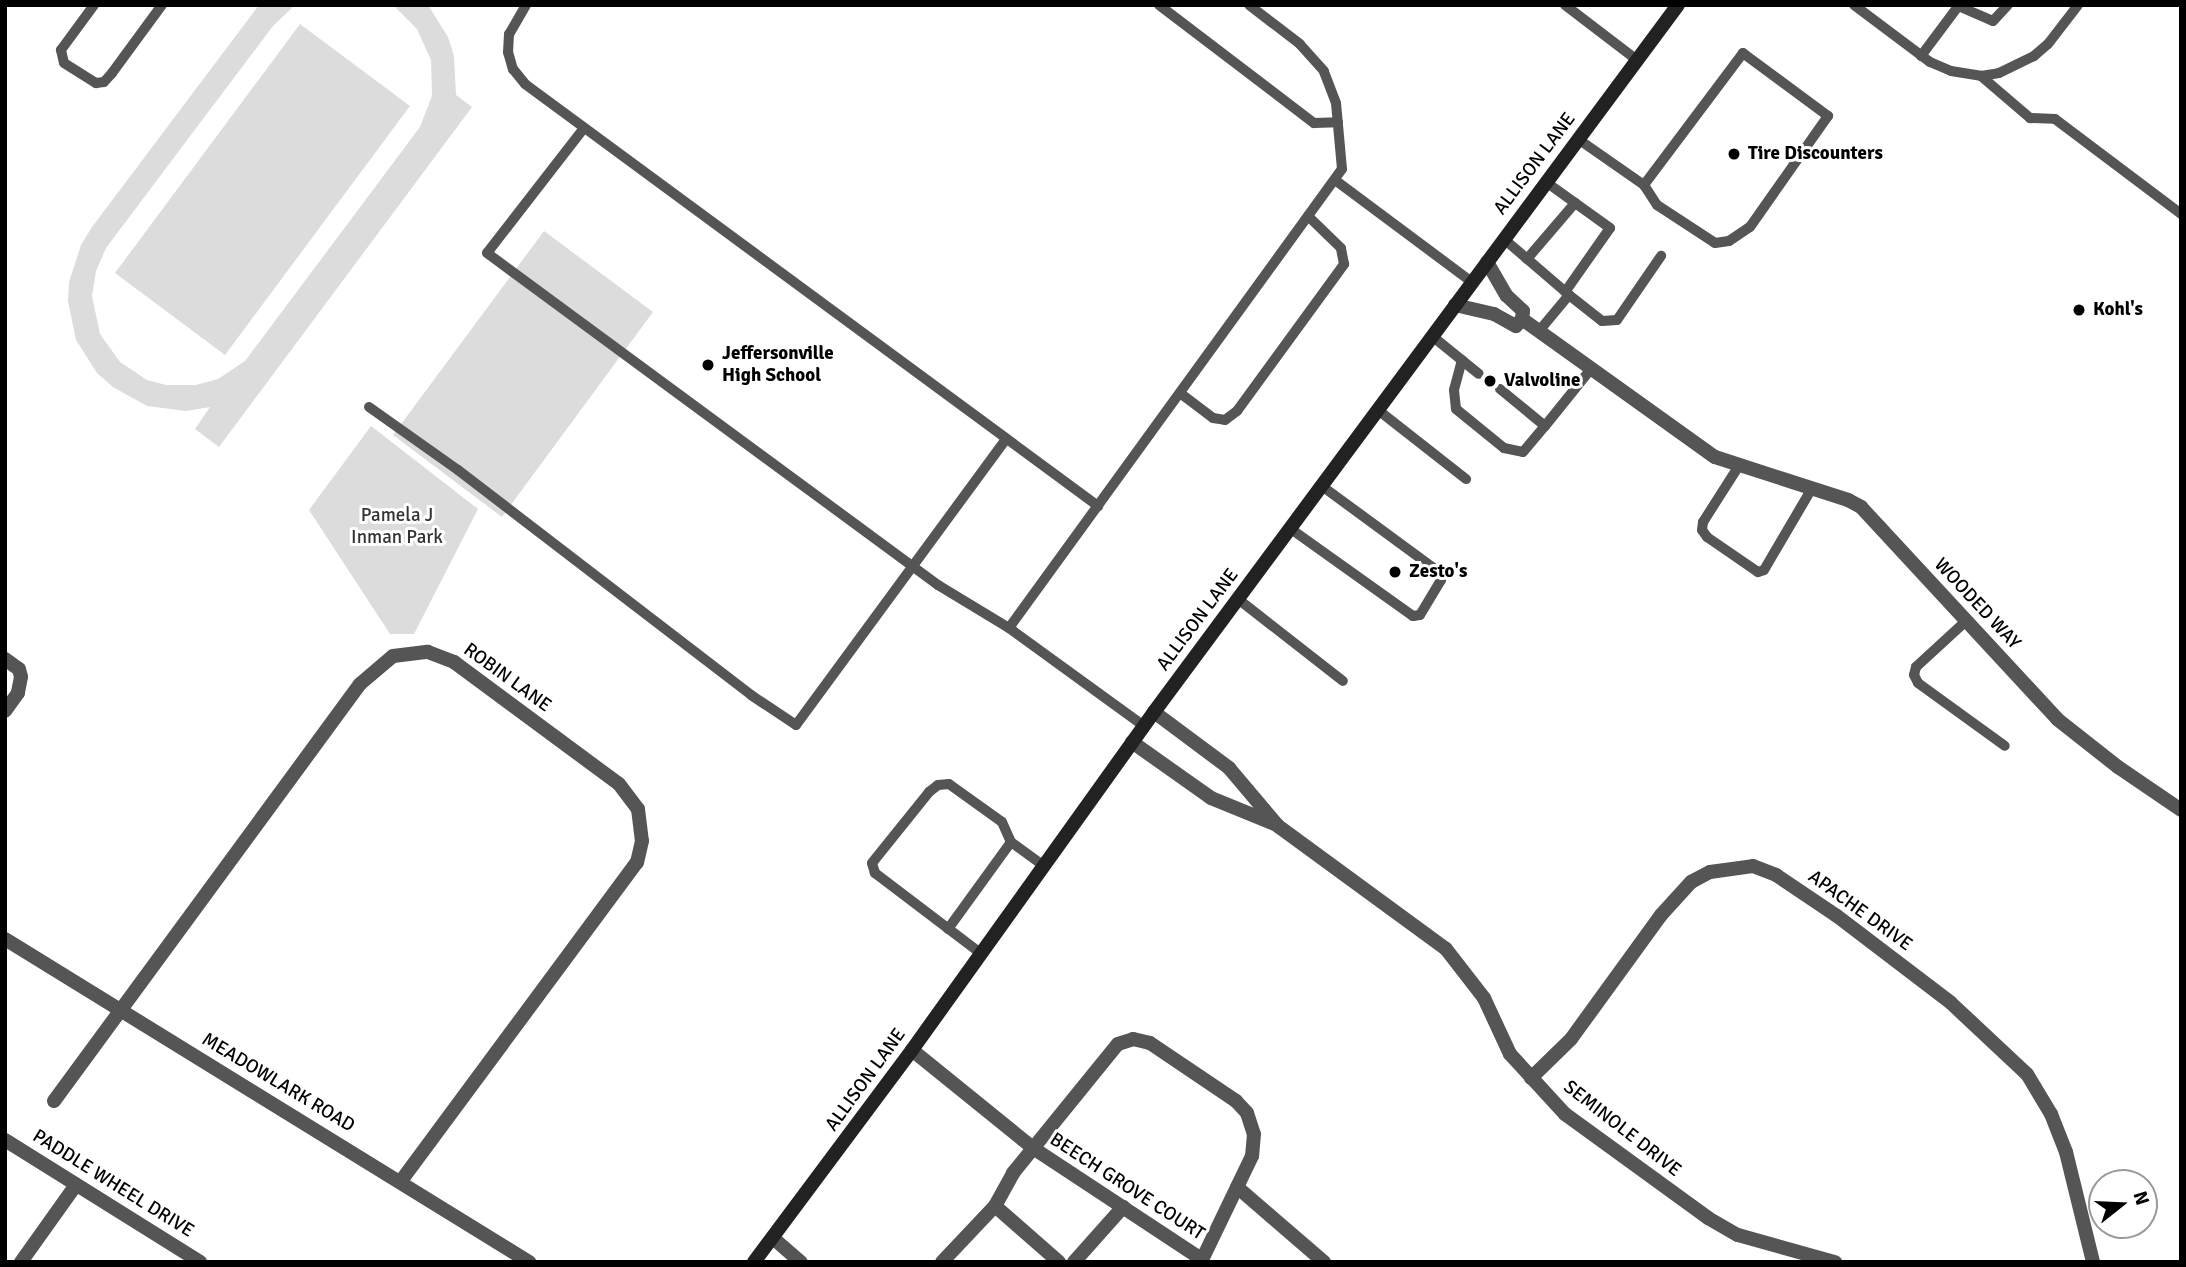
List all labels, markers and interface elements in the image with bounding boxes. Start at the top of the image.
street label: ALLISON LANE [1489,109,1581,219]
place label: Tire Discounters [1748,143,1883,165]
marker: Tire Discounters [1726,146,1742,162]
place label: Kohl's [2093,299,2143,321]
marker: Kohl's [2071,302,2087,318]
place label: Jeffersonville High School [722,343,834,387]
marker: Jeffersonville High School [700,357,716,373]
place label: Valvoline [1504,370,1580,392]
marker: Valvoline [1482,373,1498,389]
park label: Pamela J Inman Park [351,505,443,549]
street label: WOODED WAY [1929,554,2025,654]
place label: Zesto's [1409,561,1467,583]
marker: Zesto's [1387,564,1403,580]
street label: ALLISON LANE [1152,565,1244,675]
street label: ROBIN LANE [459,639,555,717]
street label: APACHE DRIVE [1804,866,1916,956]
street label: ALLISON LANE [821,1024,911,1136]
street label: MEADOWLARK ROAD [197,1028,359,1138]
street label: SEMINOLE DRIVE [1559,1076,1685,1182]
street label: PADDLE WHEEL DRIVE [28,1125,198,1243]
street label: BEECH GROVE COURT [1045,1128,1209,1246]
north arrow [2088,1169,2158,1239]
text: N [2128,1188,2155,1208]

